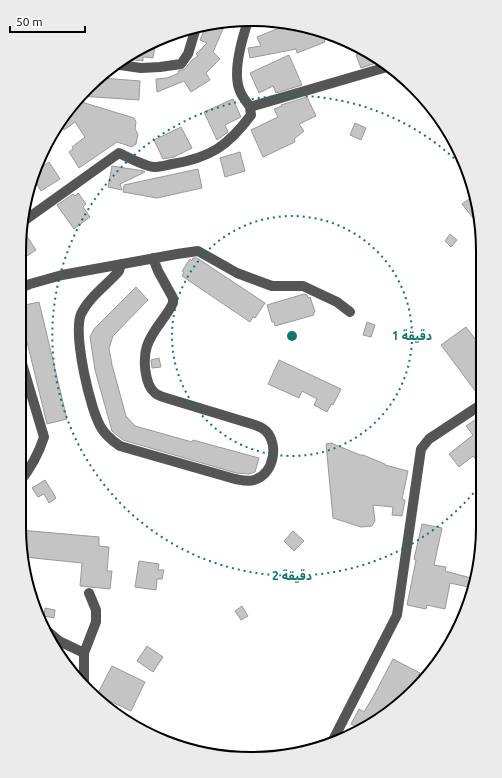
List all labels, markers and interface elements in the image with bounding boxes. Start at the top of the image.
scale bar [10,8,85,34]
text: 50 m [16,15,43,28]
centre of rings [285,329,299,343]
text: 1 دقيقة [392,329,432,343]
text: 2 دقيقة [272,569,312,583]

